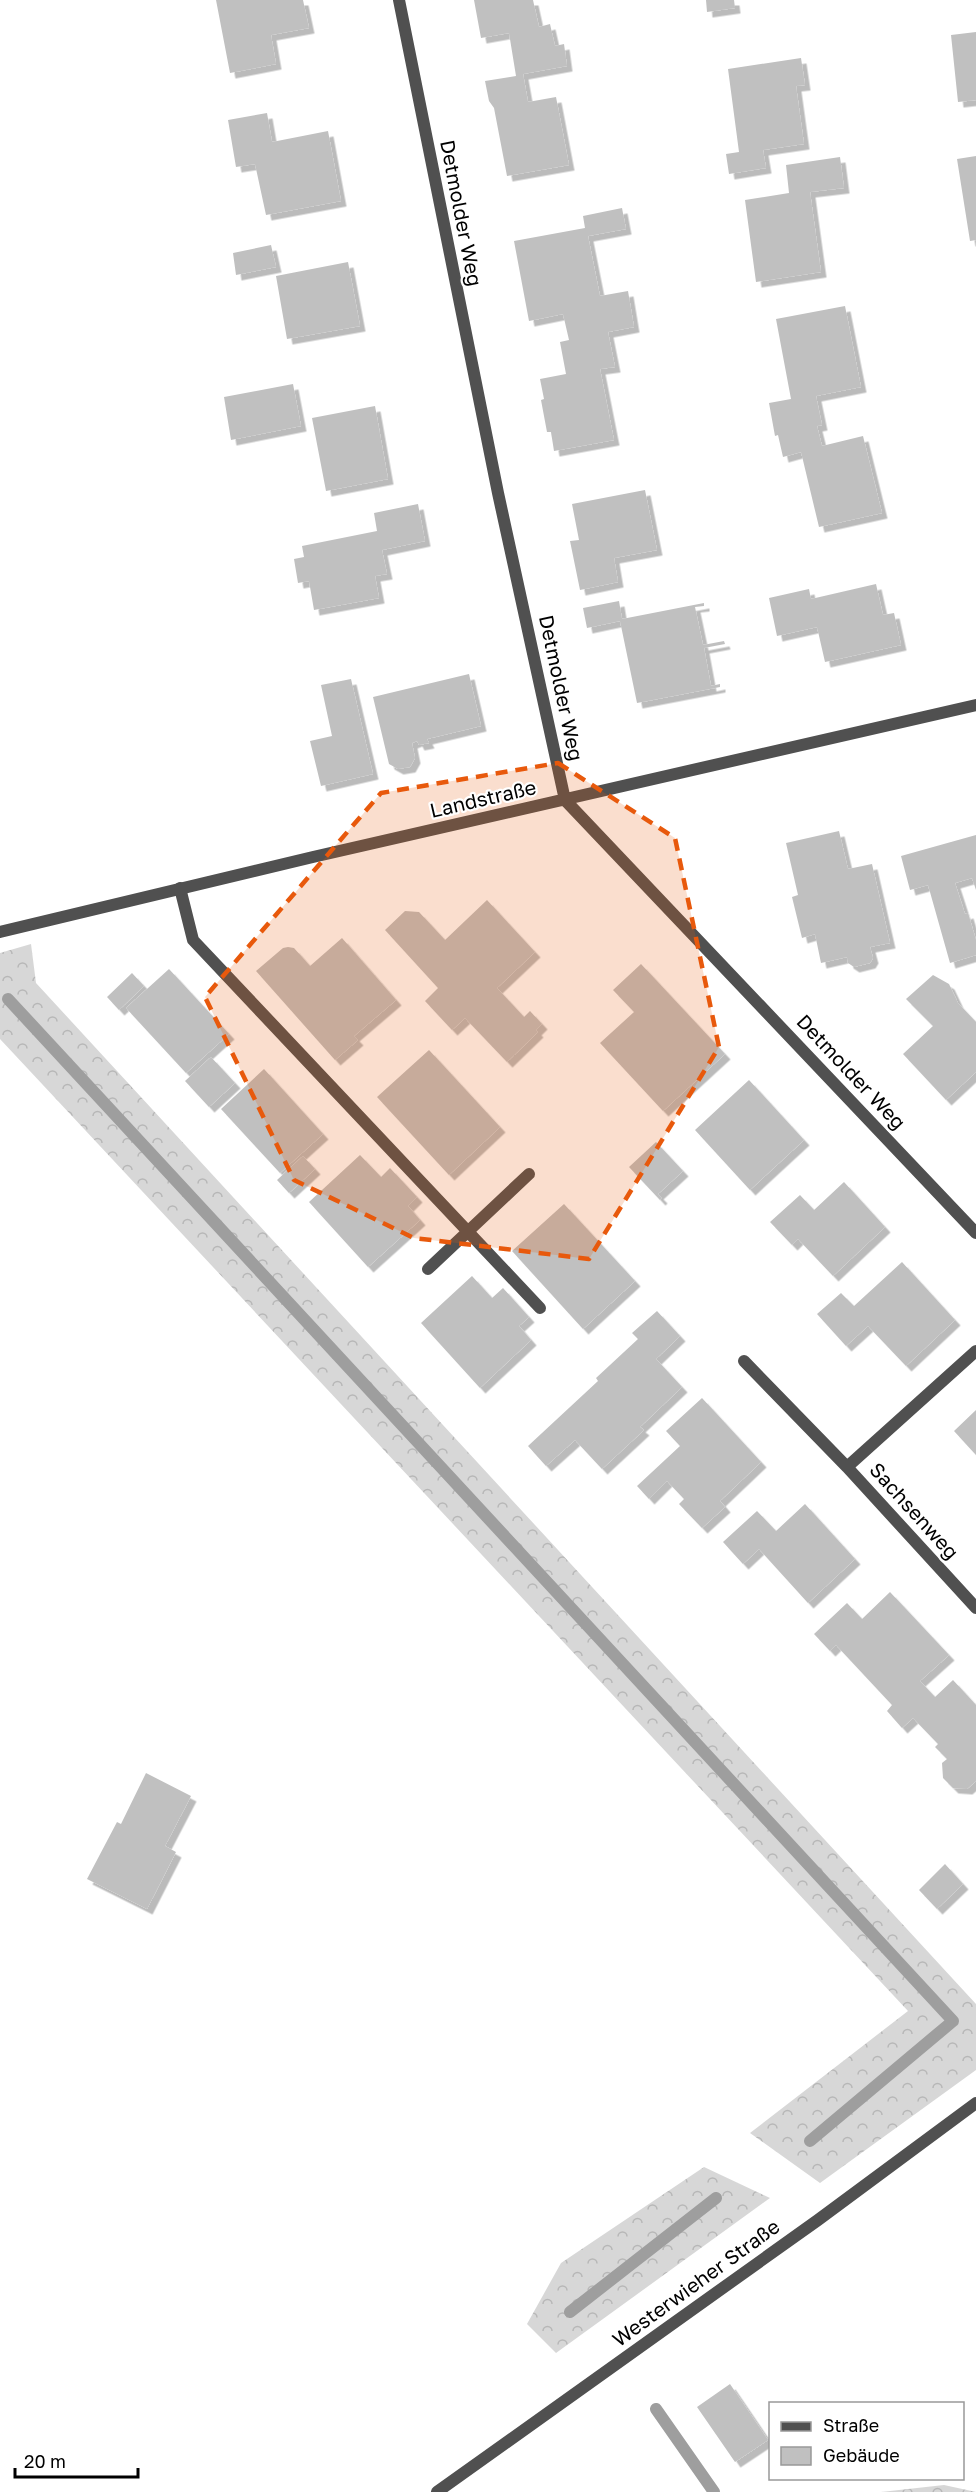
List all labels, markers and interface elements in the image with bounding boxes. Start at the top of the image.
street label: Detmolder Weg [436,138,488,288]
street label: Detmolder Weg [535,613,589,763]
street label: Landstraße [427,774,538,822]
street label: Detmolder Weg [792,1009,911,1134]
street label: Sachsenweg [865,1457,964,1564]
street label: Westerwieher Straße [607,2213,784,2351]
legend [769,2402,964,2480]
text: Straße [823,2414,879,2436]
scale bar [15,2441,138,2479]
text: Gebäude [823,2444,900,2466]
text: 20 m [24,2450,66,2472]

